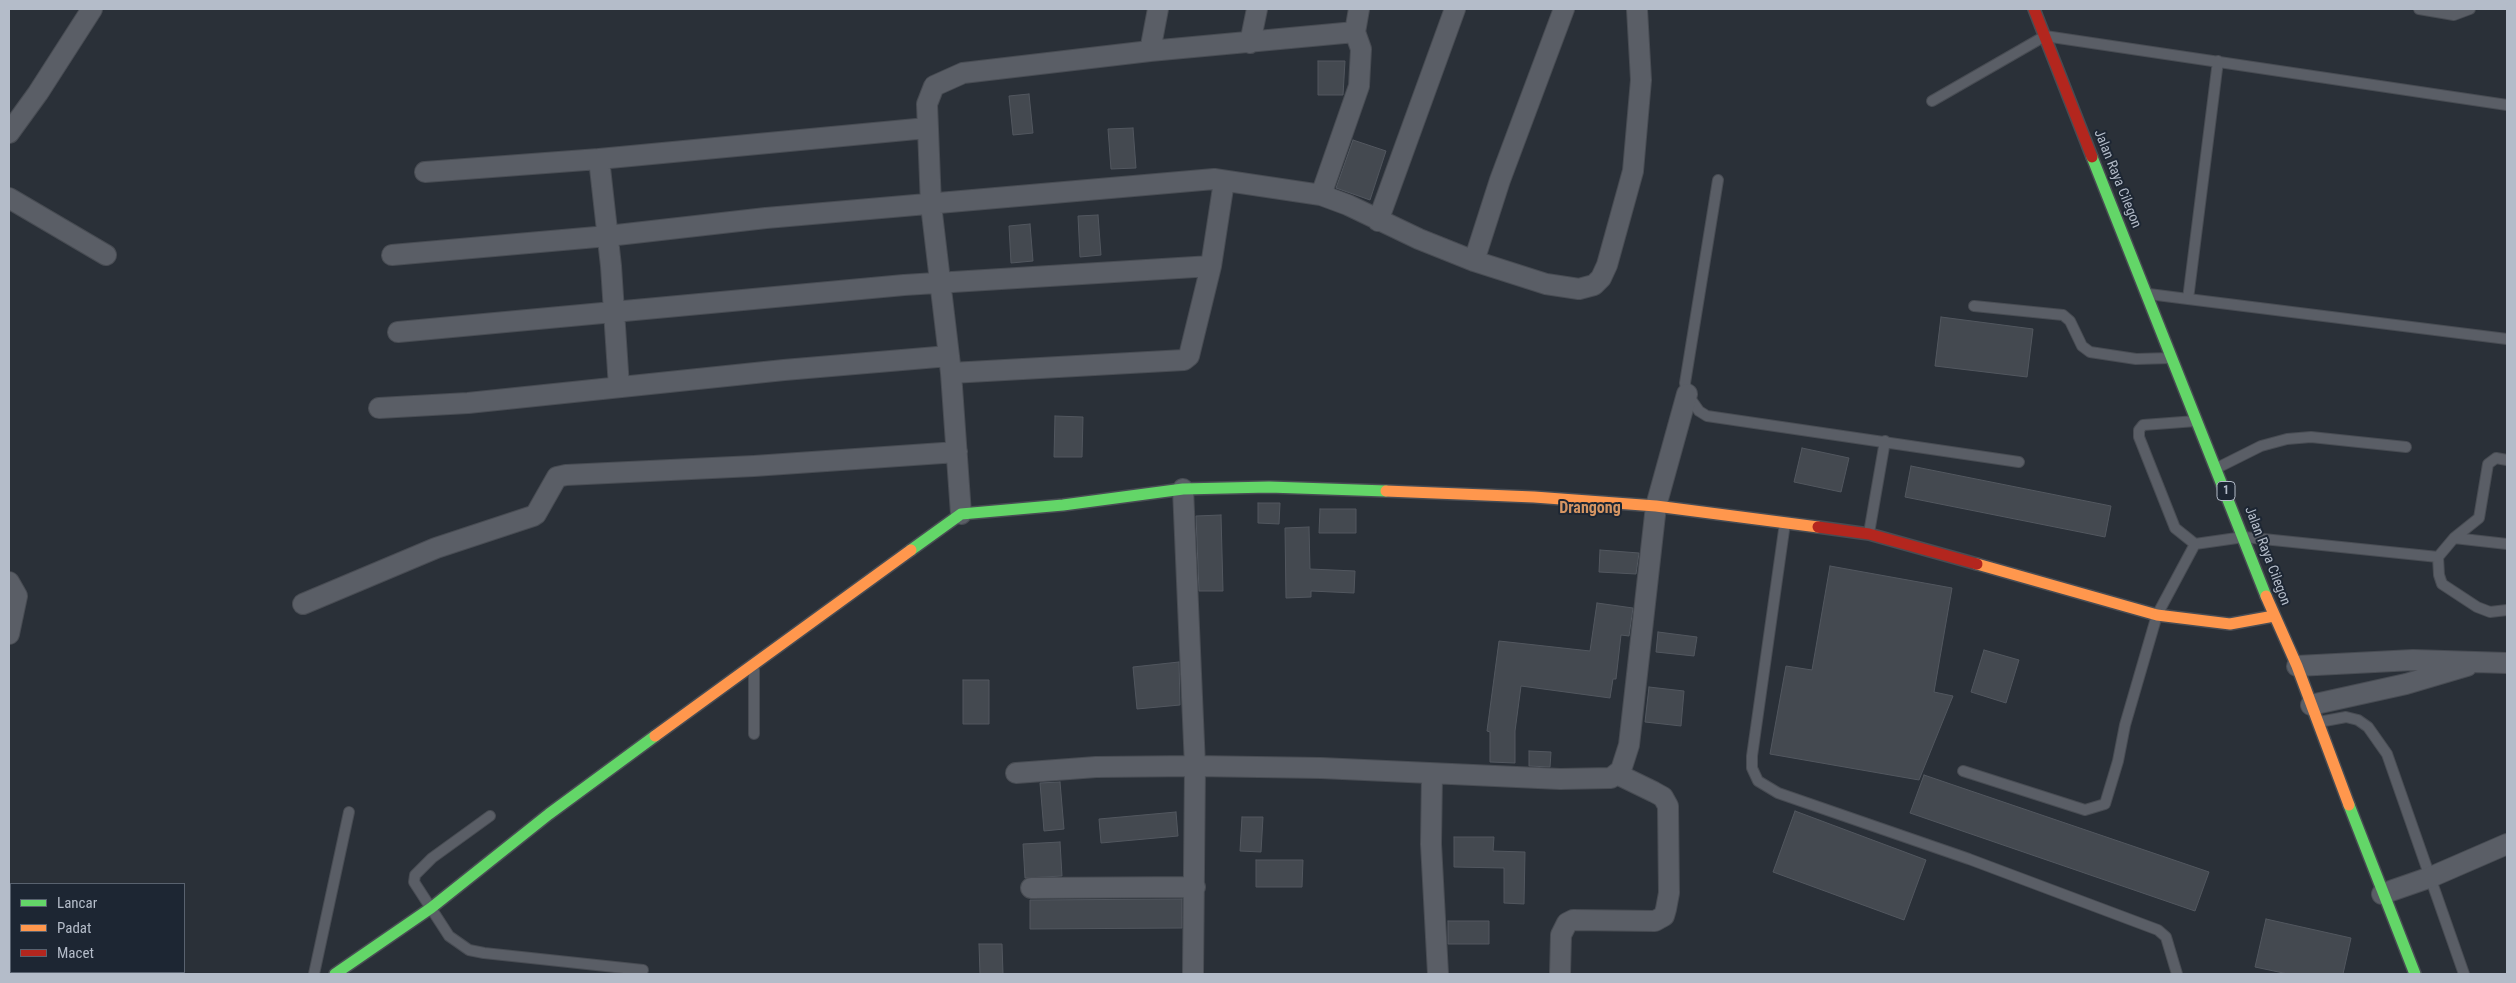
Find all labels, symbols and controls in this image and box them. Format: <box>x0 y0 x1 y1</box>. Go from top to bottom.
street label: Jalan Raya Cilegon <box>2090 127 2144 231</box>
road number: 1 <box>2217 482 2235 501</box>
district label: Drangong <box>1559 499 1621 519</box>
street label: Jalan Raya Cilegon <box>2240 504 2294 608</box>
legend <box>10 883 185 973</box>
text: Lancar <box>57 894 97 912</box>
text: Padat <box>57 919 91 937</box>
text: Macet <box>57 944 94 962</box>

